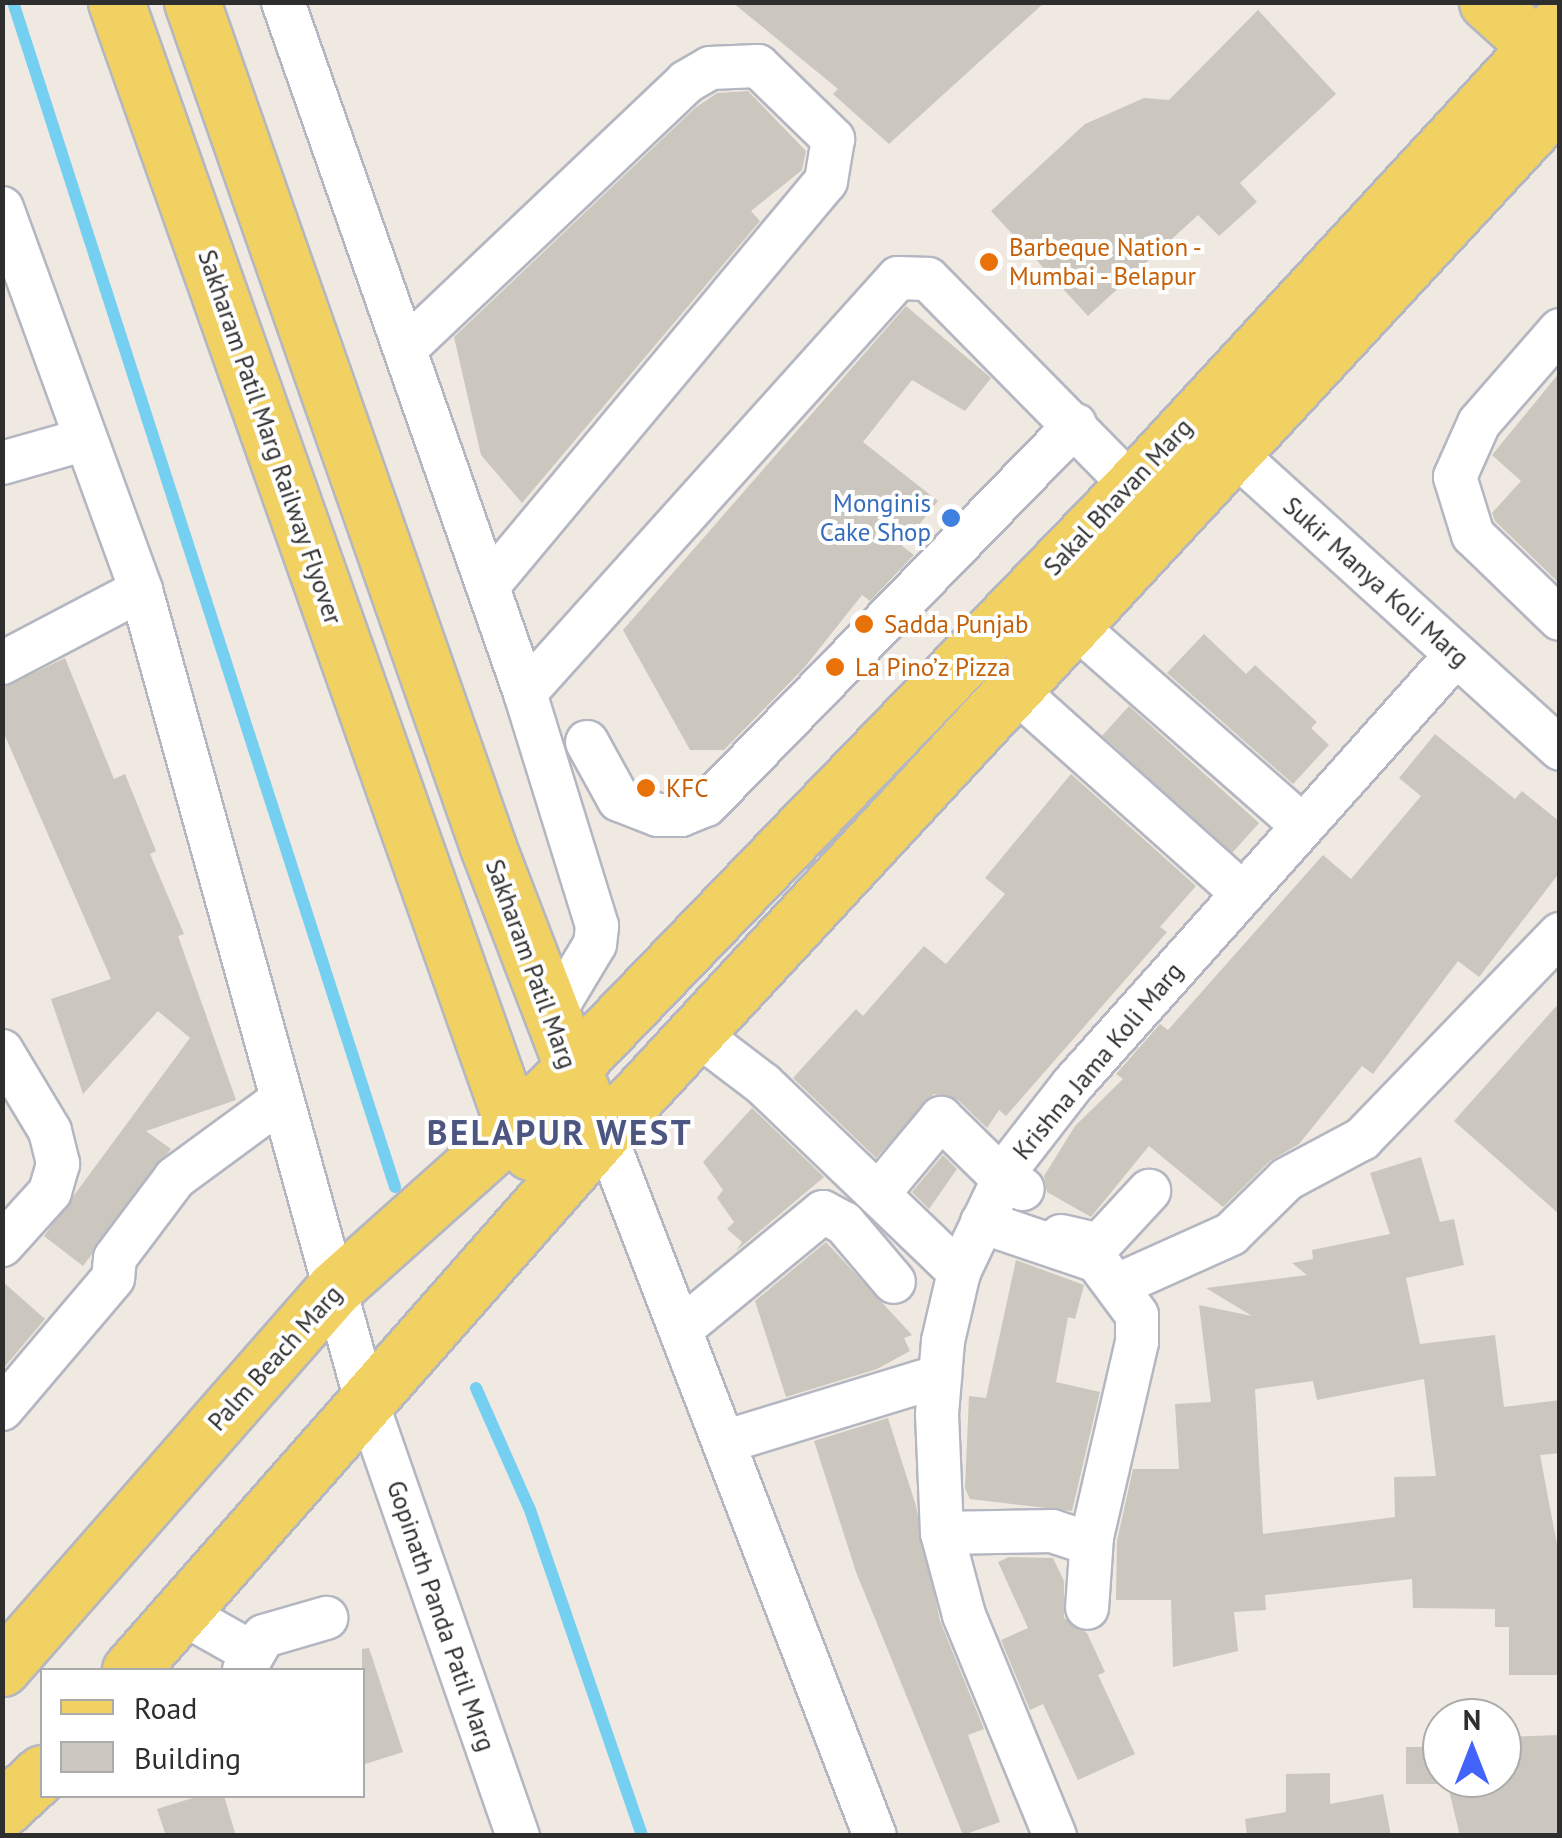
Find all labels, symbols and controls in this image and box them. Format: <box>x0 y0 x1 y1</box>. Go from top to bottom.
place label: Barbeque Nation - Mumbai - Belapur <box>1009 233 1204 292</box>
street label: Sakharam Patil Marg Railway Flyover <box>192 245 348 629</box>
marker: Barbeque Nation - Mumbai - Belapur <box>978 251 1000 273</box>
street label: Sakal Bhavan Marg <box>1038 412 1198 582</box>
place label: Monginis Cake Shop <box>820 489 931 548</box>
street label: Sukir Manya Koli Marg <box>1277 491 1475 673</box>
marker: Monginis Cake Shop <box>940 507 962 529</box>
place label: Sadda Punjab <box>884 609 1028 639</box>
marker: Sadda Punjab <box>853 613 875 635</box>
place label: La Pino’z Pizza <box>855 652 1011 682</box>
marker: La Pino’z Pizza <box>824 656 846 678</box>
place label: KFC <box>666 773 708 803</box>
marker: KFC <box>635 777 657 799</box>
street label: Sakharam Patil Marg <box>479 855 583 1073</box>
street label: Krishna Jama Koli Marg <box>1007 956 1189 1166</box>
district label: BELAPUR WEST <box>426 1111 694 1153</box>
street label: Palm Beach Marg <box>202 1279 348 1437</box>
street label: Gopinath Panda Patil Marg <box>381 1477 501 1755</box>
legend <box>40 1668 365 1798</box>
text: Road <box>134 1688 198 1727</box>
north arrow <box>1422 1698 1522 1798</box>
text: N <box>1463 1701 1481 1738</box>
text: Building <box>134 1738 241 1777</box>

